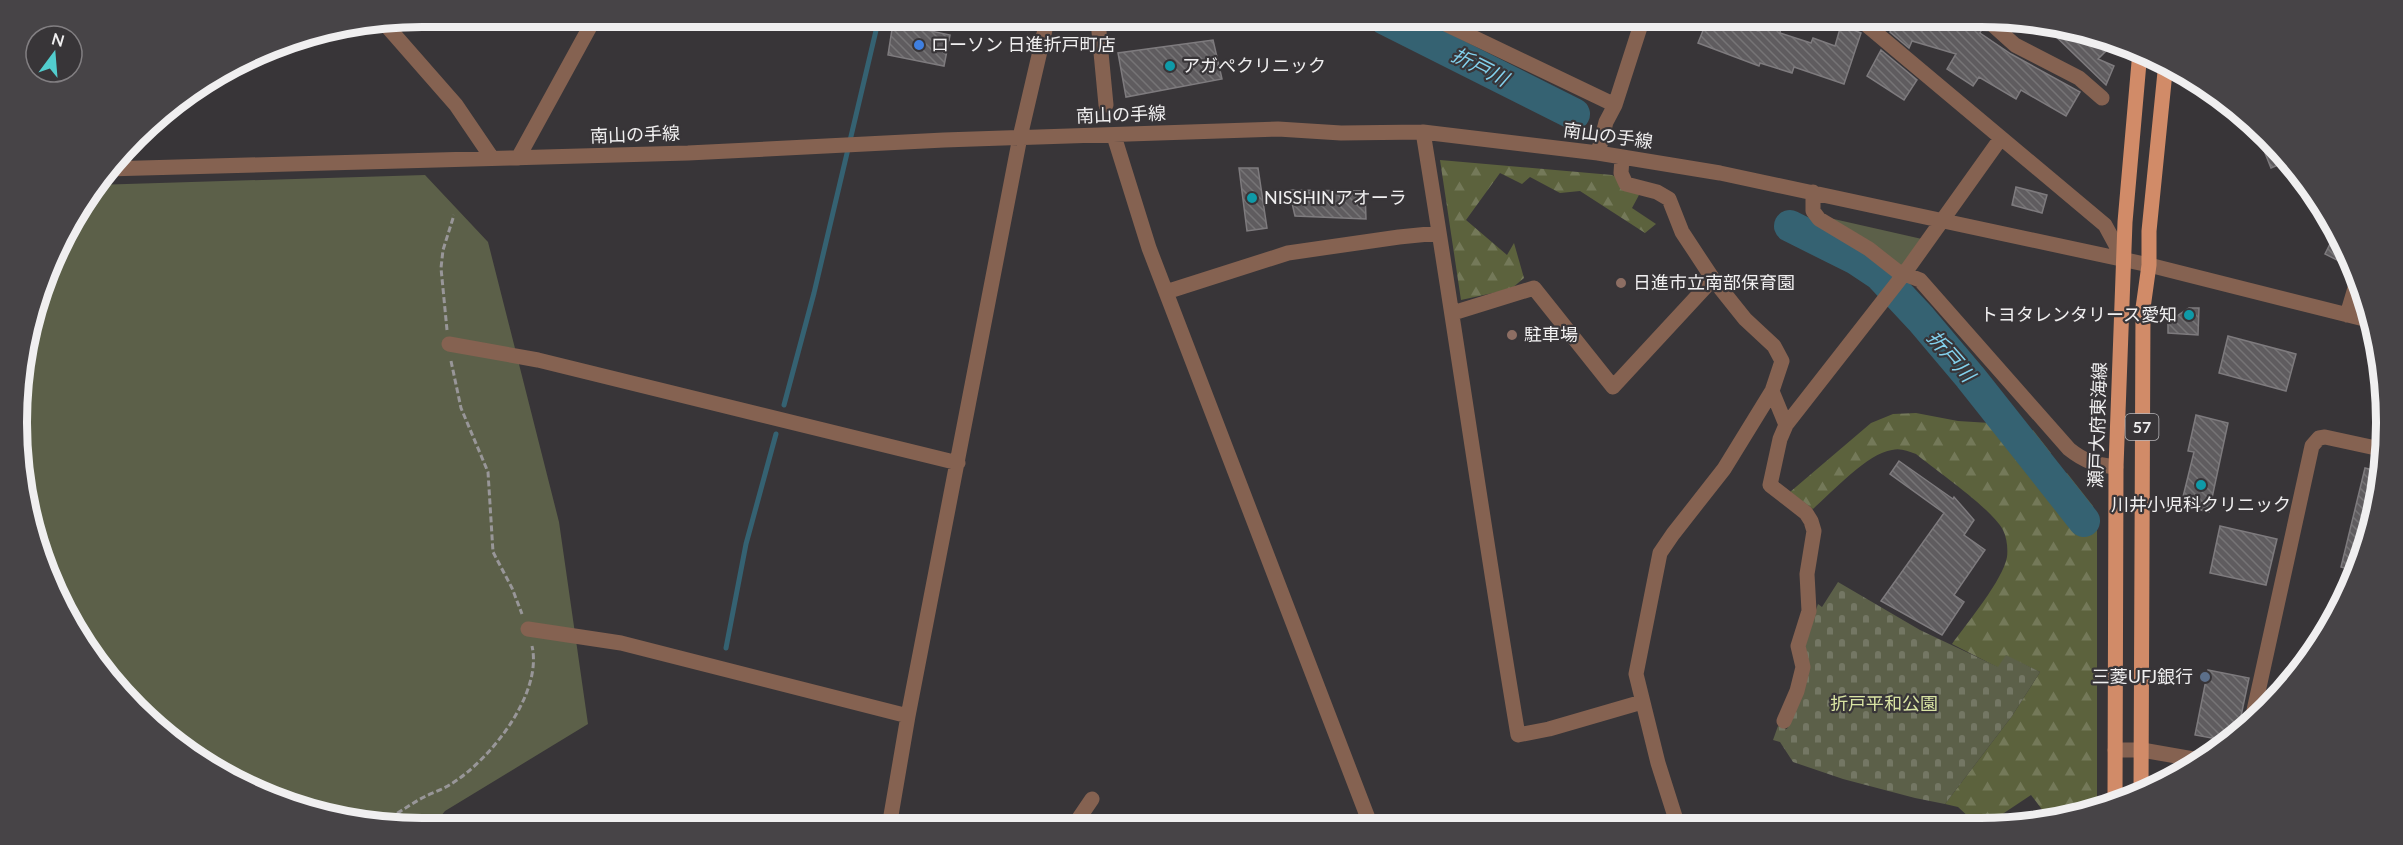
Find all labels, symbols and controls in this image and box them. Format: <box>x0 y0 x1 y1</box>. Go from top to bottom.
north arrow <box>24 24 84 84</box>
text: N <box>50 28 67 50</box>
place label: ローソン 日進折戸町店 <box>931 33 1116 55</box>
marker: ローソン 日進折戸町店 <box>912 38 926 52</box>
water label: 折戸川 <box>1448 42 1514 91</box>
place label: アガぺクリニック <box>1182 54 1326 76</box>
marker: アガぺクリニック <box>1163 59 1177 73</box>
street label: 南山の手線 <box>1076 101 1166 127</box>
street label: 南山の手線 <box>1562 118 1654 152</box>
street label: 南山の手線 <box>590 121 680 147</box>
place label: NISSHINアオーラ <box>1264 186 1407 208</box>
marker: NISSHINアオーラ <box>1245 191 1259 205</box>
place label: 日進市立南部保育園 <box>1633 271 1795 293</box>
marker: 日進市立南部保育園 <box>1614 276 1628 290</box>
place label: トヨタレンタリース愛知 <box>1980 303 2177 325</box>
marker: トヨタレンタリース愛知 <box>2182 308 2196 322</box>
place label: 駐車場 <box>1524 323 1578 345</box>
water label: 折戸川 <box>1923 325 1982 387</box>
marker: 駐車場 <box>1505 328 1519 342</box>
street label: 瀬戸大府東海線 <box>2084 362 2110 488</box>
road number: 57 <box>2126 414 2158 440</box>
marker: 川井小児科クリニック <box>2194 478 2208 492</box>
place label: 川井小児科クリニック <box>2111 493 2291 515</box>
place label: 三菱UFJ銀行 <box>2092 665 2193 687</box>
marker: 三菱UFJ銀行 <box>2198 670 2212 684</box>
park label: 折戸平和公園 <box>1830 692 1938 714</box>

